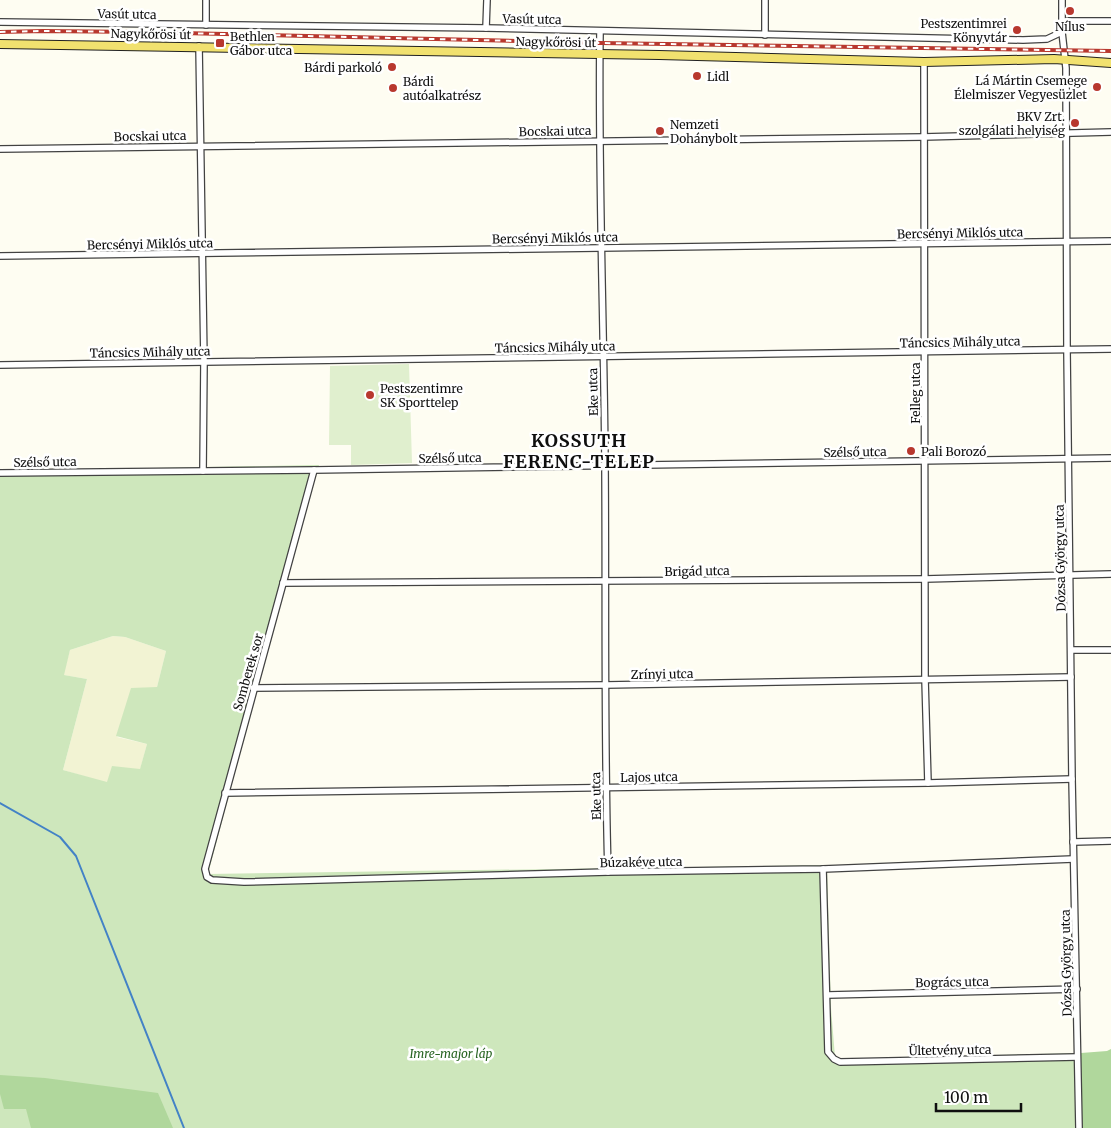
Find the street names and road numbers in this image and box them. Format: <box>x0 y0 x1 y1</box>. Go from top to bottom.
street label: Vasút utca <box>96 6 157 22</box>
street label: Vasút utca <box>501 11 562 27</box>
street label: Nagykőrösi út <box>111 26 192 42</box>
street label: Nagykőrösi út <box>516 34 597 50</box>
street label: Bocskai utca <box>519 123 592 139</box>
street label: Bocskai utca <box>114 128 187 144</box>
street label: Bercsényi Miklós utca <box>897 224 1024 242</box>
street label: Bercsényi Miklós utca <box>492 229 619 247</box>
street label: Bercsényi Miklós utca <box>87 235 214 253</box>
street label: Táncsics Mihály utca <box>900 333 1021 351</box>
street label: Táncsics Mihály utca <box>495 338 616 356</box>
street label: Táncsics Mihály utca <box>90 343 211 361</box>
street label: Felleg utca <box>908 362 923 424</box>
street label: Eke utca <box>585 367 601 416</box>
street label: Szélső utca <box>823 444 887 460</box>
street label: Szélső utca <box>418 450 482 466</box>
street label: Szélső utca <box>13 454 77 470</box>
street label: Dózsa György utca <box>1052 504 1068 612</box>
street label: Brigád utca <box>664 563 730 579</box>
street label: Somberek sor <box>230 631 266 712</box>
street label: Zrínyi utca <box>631 666 694 682</box>
street label: Lajos utca <box>620 769 679 785</box>
street label: Eke utca <box>588 771 604 820</box>
street label: Búzakéve utca <box>600 854 683 870</box>
street label: Dózsa György utca <box>1058 909 1074 1017</box>
street label: Bogrács utca <box>915 974 990 990</box>
street label: Ültetvény utca <box>909 1042 992 1058</box>

